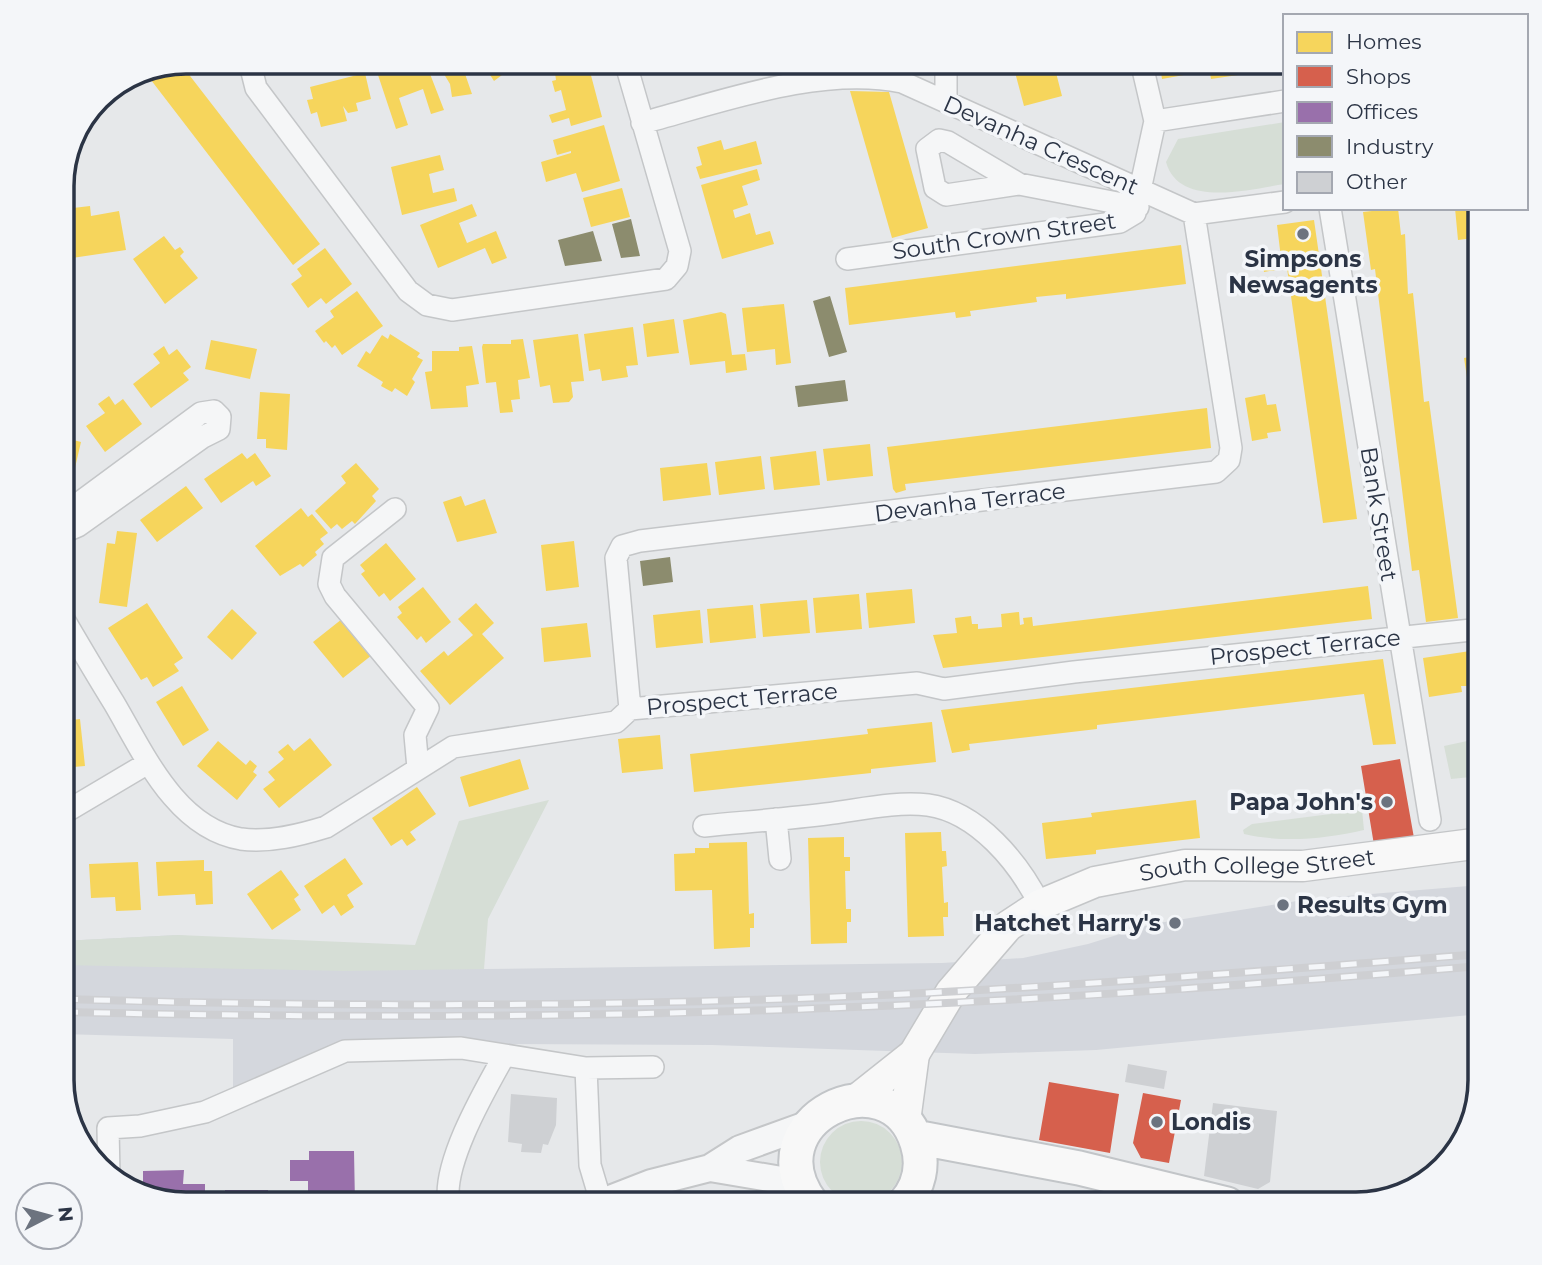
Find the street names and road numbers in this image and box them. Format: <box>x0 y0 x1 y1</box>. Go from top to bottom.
street label: Devanha Crescent <box>939 89 1143 201</box>
street label: South Crown Street <box>890 206 1118 266</box>
street label: Bank Street <box>1355 445 1403 583</box>
street label: Devanha Terrace <box>873 476 1067 528</box>
street label: Prospect Terrace <box>1208 623 1402 671</box>
street label: Prospect Terrace <box>645 677 839 721</box>
street label: South College Street <box>1137 843 1377 887</box>

